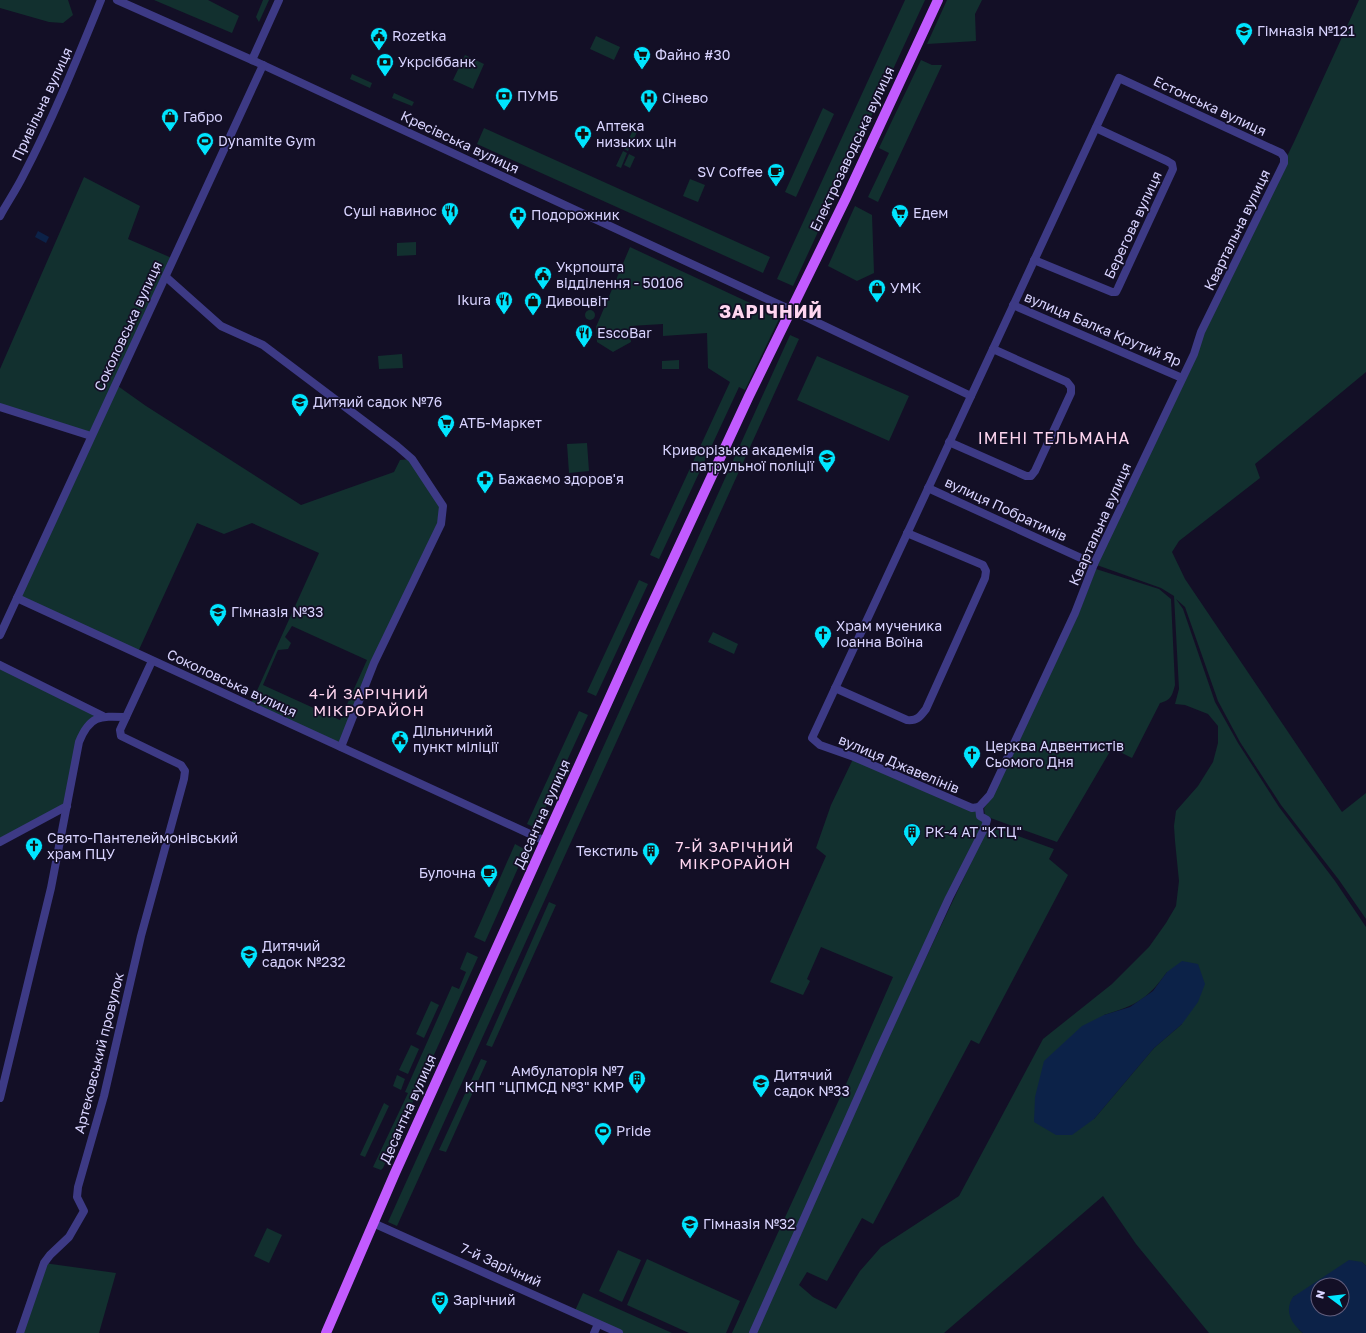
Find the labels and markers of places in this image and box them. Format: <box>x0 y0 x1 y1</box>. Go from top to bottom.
school or university icon: Гімназія №121 <box>1234 21 1254 46</box>
place label: Гімназія №121 <box>1257 22 1355 39</box>
public building icon: Rozetka <box>369 26 389 51</box>
place label: Rozetka <box>392 27 446 44</box>
supermarket icon: Файно #30 <box>632 45 652 70</box>
place label: Файно #30 <box>655 46 730 63</box>
bank icon: Укрсіббанк <box>375 52 395 77</box>
place label: Укрсіббанк <box>398 53 476 70</box>
bank icon: ПУМБ <box>494 86 514 111</box>
place label: ПУМБ <box>517 87 558 104</box>
hospital icon: Сінево <box>639 88 659 113</box>
place label: Сінево <box>662 89 708 106</box>
shop icon: Габро <box>160 107 180 132</box>
place label: Габро <box>183 108 223 125</box>
place label: Аптека низьких цін <box>596 117 677 150</box>
pharmacy icon: Аптека низьких цін <box>573 124 593 149</box>
sports icon: Dynamite Gym <box>195 131 215 156</box>
place label: Dynamite Gym <box>218 132 316 149</box>
cafe icon: SV Coffee <box>766 162 786 187</box>
place label: SV Coffee <box>697 163 763 180</box>
restaurant icon: Суші навинос <box>440 201 460 226</box>
place label: Суші навинос <box>344 202 437 219</box>
supermarket icon: Едем <box>890 203 910 228</box>
place label: Едем <box>913 204 948 221</box>
pharmacy icon: Подорожник <box>508 205 528 230</box>
place label: Подорожник <box>531 206 620 223</box>
place label: Укрпошта відділення - 50106 <box>556 258 683 291</box>
public building icon: Укрпошта відділення - 50106 <box>533 265 553 290</box>
shop icon: УМК <box>867 278 887 303</box>
place label: УМК <box>890 279 921 296</box>
restaurant icon: Ikura <box>494 290 514 315</box>
place label: Ikura <box>457 291 491 308</box>
shop icon: Дивоцвіт <box>523 291 543 316</box>
place label: Дивоцвіт <box>546 292 608 309</box>
restaurant icon: EscoBar <box>574 323 594 348</box>
place label: EscoBar <box>597 324 652 341</box>
school or university icon: Дитяий садок №76 <box>290 392 310 417</box>
place label: Дитяий садок №76 <box>313 393 442 410</box>
supermarket icon: АТБ-Маркет <box>436 413 456 438</box>
place label: АТБ-Маркет <box>459 414 542 431</box>
place label: Криворізька академія патрульної поліції <box>662 441 815 474</box>
school or university icon: Криворізька академія патрульної поліції <box>817 448 837 473</box>
pharmacy icon: Бажаємо здоров'я <box>475 469 495 494</box>
place label: Бажаємо здоров'я <box>498 470 624 487</box>
school or university icon: Гімназія №33 <box>208 602 228 627</box>
place label: Гімназія №33 <box>231 603 323 620</box>
place label: Храм мученика Іоанна Воїна <box>836 617 942 650</box>
church icon: Храм мученика Іоанна Воїна <box>813 624 833 649</box>
place label: Дільничний пункт міліції <box>413 722 500 755</box>
public building icon: Дільничний пункт міліції <box>390 729 410 754</box>
place label: Церква Адвентистів Сьомого Дня <box>985 737 1124 770</box>
church icon: Церква Адвентистів Сьомого Дня <box>962 744 982 769</box>
building icon: РК-4 АТ "КТЦ" <box>902 822 922 847</box>
place label: РК-4 АТ "КТЦ" <box>925 823 1022 840</box>
place label: Свято-Пантелеймонівський храм ПЦУ <box>47 829 238 862</box>
church icon: Свято-Пантелеймонівський храм ПЦУ <box>24 836 44 861</box>
building icon: Текстиль <box>641 841 661 866</box>
place label: Текстиль <box>576 842 638 859</box>
cafe icon: Булочна <box>479 863 499 888</box>
place label: Булочна <box>419 864 476 881</box>
place label: Дитячий садок №232 <box>262 937 346 970</box>
school or university icon: Дитячий садок №232 <box>239 944 259 969</box>
place label: Амбулаторія №7 КНП "ЦПМСД №3" КМР <box>465 1062 624 1095</box>
place label: Дитячий садок №33 <box>774 1066 850 1099</box>
building icon: Амбулаторія №7 КНП "ЦПМСД №3" КМР <box>627 1069 647 1094</box>
school or university icon: Дитячий садок №33 <box>751 1073 771 1098</box>
sports icon: Pride <box>593 1121 613 1146</box>
place label: Pride <box>616 1122 651 1139</box>
school or university icon: Гімназія №32 <box>680 1214 700 1239</box>
place label: Гімназія №32 <box>703 1215 795 1232</box>
theatre icon: Зарічний <box>430 1290 450 1315</box>
place label: Зарічний <box>453 1291 516 1308</box>

